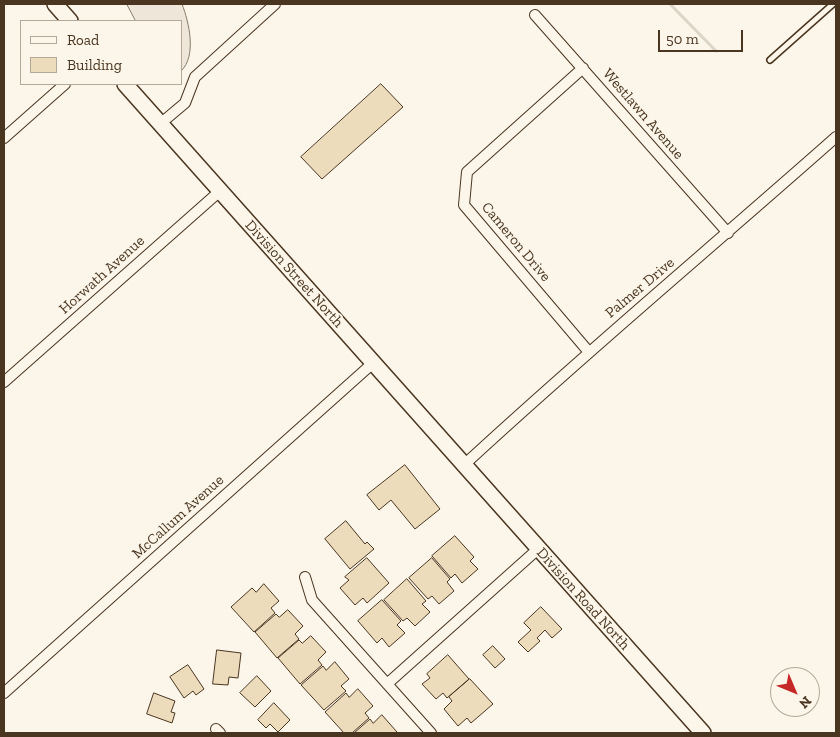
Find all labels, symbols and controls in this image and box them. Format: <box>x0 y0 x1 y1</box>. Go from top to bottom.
legend <box>20 20 182 85</box>
scale bar <box>660 20 745 52</box>
text: 50 m <box>666 30 699 48</box>
text: Road <box>67 31 99 49</box>
text: Building <box>67 56 122 74</box>
street label: Westlawn Avenue <box>599 65 687 163</box>
street label: Cameron Drive <box>478 199 554 285</box>
street label: Division Street North <box>241 217 347 331</box>
street label: Horwath Avenue <box>56 232 148 318</box>
street label: Palmer Drive <box>602 254 678 322</box>
street label: McCallum Avenue <box>128 471 228 563</box>
street label: Division Road North <box>532 544 634 654</box>
north arrow <box>770 667 820 717</box>
text: N <box>795 692 815 712</box>

